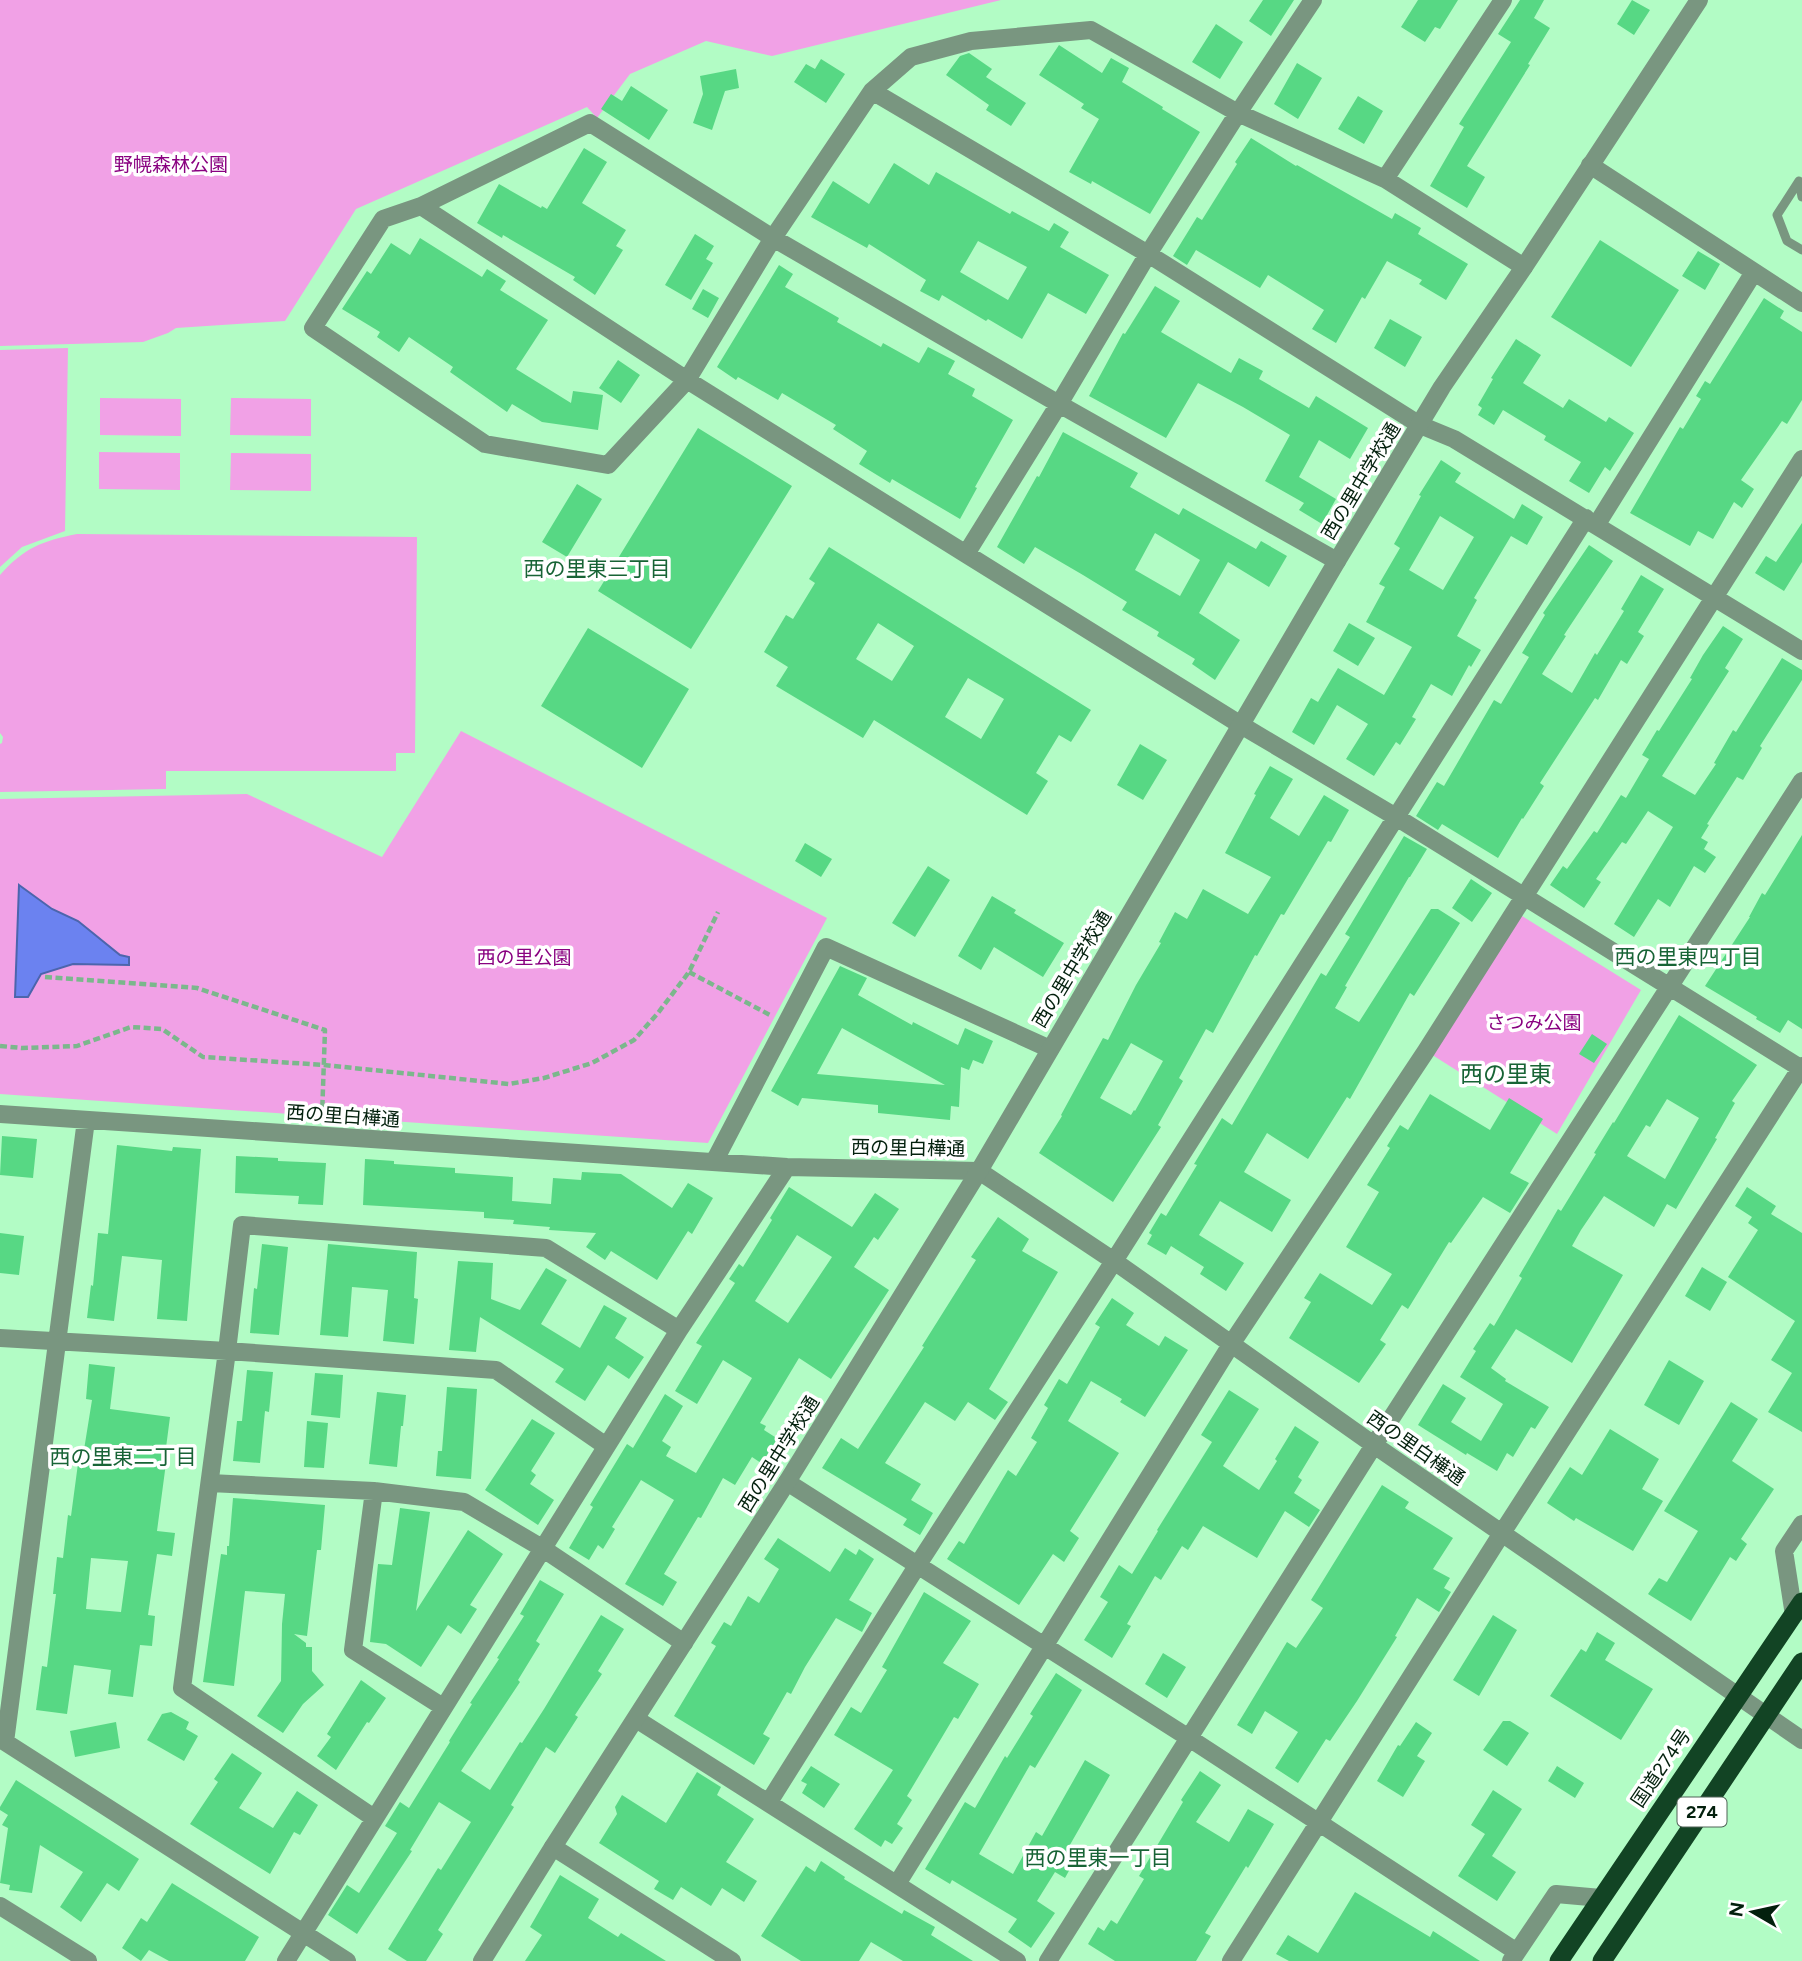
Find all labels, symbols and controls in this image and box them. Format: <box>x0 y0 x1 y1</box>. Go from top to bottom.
park label: 野幌森林公園 <box>114 153 228 176</box>
street label: 西の里中学校通 <box>1317 418 1405 544</box>
district label: 西の里東三丁目 <box>524 556 671 581</box>
street label: 西の里中学校通 <box>1028 906 1116 1032</box>
district label: 西の里東四丁目 <box>1615 944 1762 969</box>
park label: 西の里公園 <box>476 946 572 969</box>
park label: さつみ公園 <box>1486 1011 1582 1034</box>
district label: 西の里東 <box>1460 1060 1552 1088</box>
street label: 西の里白樺通 <box>285 1101 401 1131</box>
street label: 西の里白樺通 <box>851 1136 965 1160</box>
street label: 西の里中学校通 <box>734 1392 824 1516</box>
street label: 西の里白樺通 <box>1363 1406 1469 1490</box>
district label: 西の里東二丁目 <box>50 1444 197 1469</box>
street label: 国道274号 <box>1626 1724 1696 1812</box>
road number: 274 <box>1678 1798 1726 1826</box>
district label: 西の里東一丁目 <box>1025 1845 1172 1870</box>
north arrow <box>1718 1877 1788 1947</box>
text: N <box>1724 1900 1749 1918</box>

